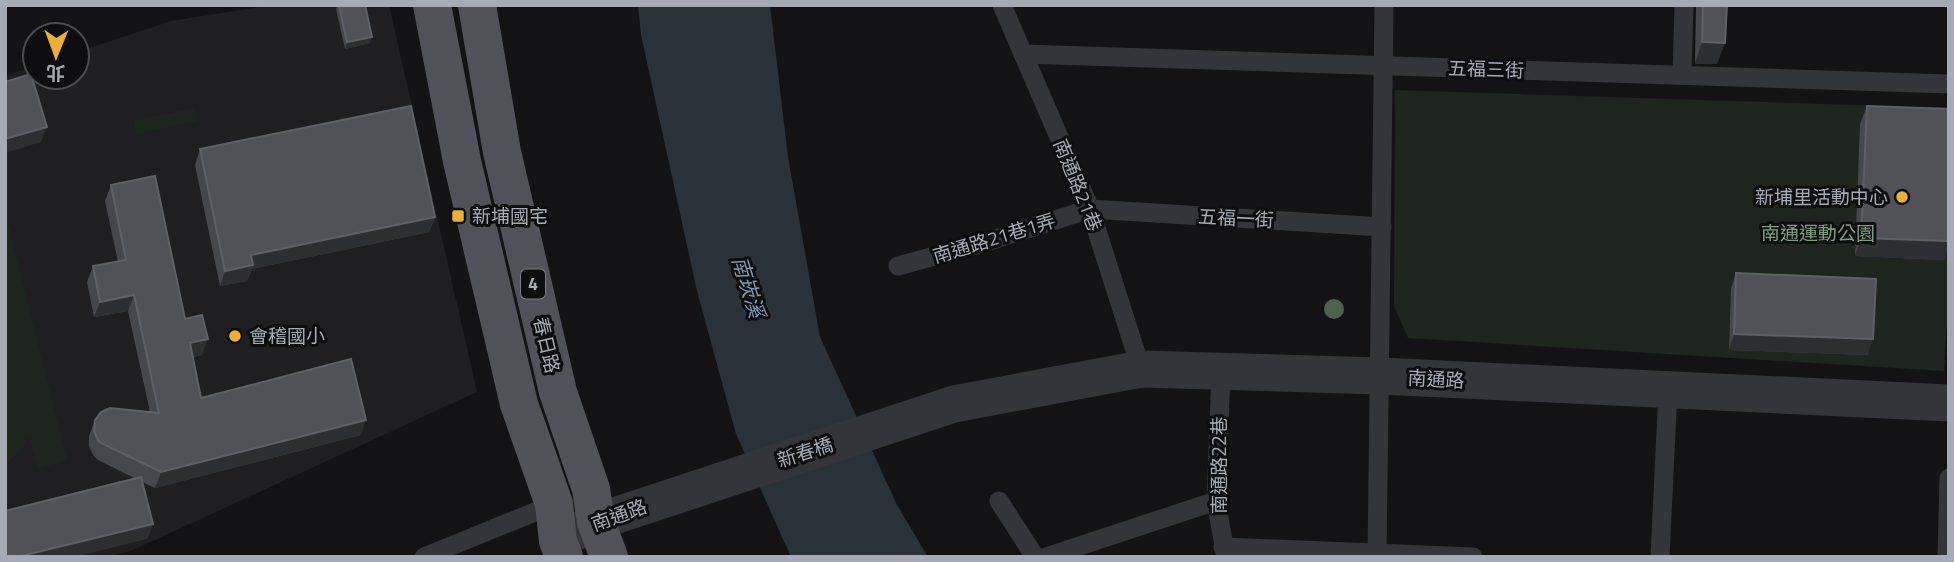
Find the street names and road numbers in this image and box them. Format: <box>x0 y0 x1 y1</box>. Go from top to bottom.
street label: 五福三街 <box>1448 53 1525 84</box>
street label: 南通路21巷 <box>1047 134 1110 235</box>
street label: 五福一街 <box>1197 201 1275 234</box>
street label: 南通路21巷1弄 <box>929 205 1059 270</box>
road number: 4 <box>521 270 545 298</box>
street label: 春日路 <box>527 314 568 376</box>
street label: 南通路 <box>1407 363 1465 394</box>
street label: 南通路22巷 <box>1204 416 1233 514</box>
street label: 新春橋 <box>773 429 836 474</box>
street label: 南通路 <box>587 491 651 538</box>

